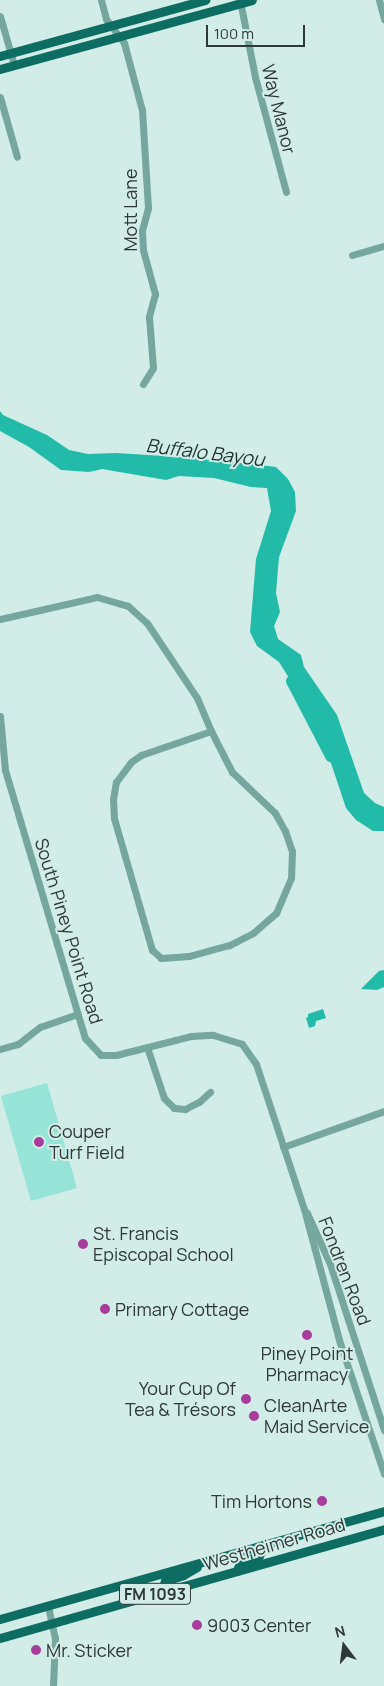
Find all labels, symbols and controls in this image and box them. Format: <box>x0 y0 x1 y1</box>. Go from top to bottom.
scale bar <box>209 15 308 47</box>
text: 100 m <box>214 23 254 44</box>
street label: Way Manor <box>257 62 301 156</box>
street label: Mott Lane <box>119 168 141 252</box>
water label: Buffalo Bayou <box>145 434 265 472</box>
street label: South Piney Point Road <box>30 836 108 1026</box>
place label: Couper Turf Field <box>49 1121 125 1164</box>
marker: Couper Turf Field <box>33 1136 45 1148</box>
street label: Fondren Road <box>314 1214 376 1328</box>
place label: St. Francis Episcopal School <box>93 1223 234 1266</box>
marker: St. Francis Episcopal School <box>77 1238 89 1250</box>
place label: Primary Cottage <box>115 1298 249 1320</box>
marker: Primary Cottage <box>99 1303 111 1315</box>
marker: Piney Point Pharmacy <box>301 1329 313 1341</box>
place label: Piney Point Pharmacy <box>261 1343 353 1386</box>
place label: Your Cup Of Tea & Trésors <box>125 1378 236 1420</box>
marker: Your Cup Of Tea & Trésors <box>240 1393 252 1405</box>
place label: CleanArte Maid Service <box>264 1395 369 1438</box>
marker: CleanArte Maid Service <box>248 1410 260 1422</box>
place label: Tim Hortons <box>211 1490 312 1512</box>
marker: Tim Hortons <box>316 1495 328 1507</box>
street label: Westheimer Road <box>200 1513 348 1575</box>
road number: FM 1093 <box>119 1580 191 1608</box>
place label: 9003 Center <box>207 1614 311 1636</box>
marker: 9003 Center <box>191 1619 203 1631</box>
north arrow <box>319 1621 369 1671</box>
text: N <box>333 1621 347 1642</box>
place label: Mr. Sticker <box>46 1639 133 1661</box>
marker: Mr. Sticker <box>30 1644 42 1656</box>

